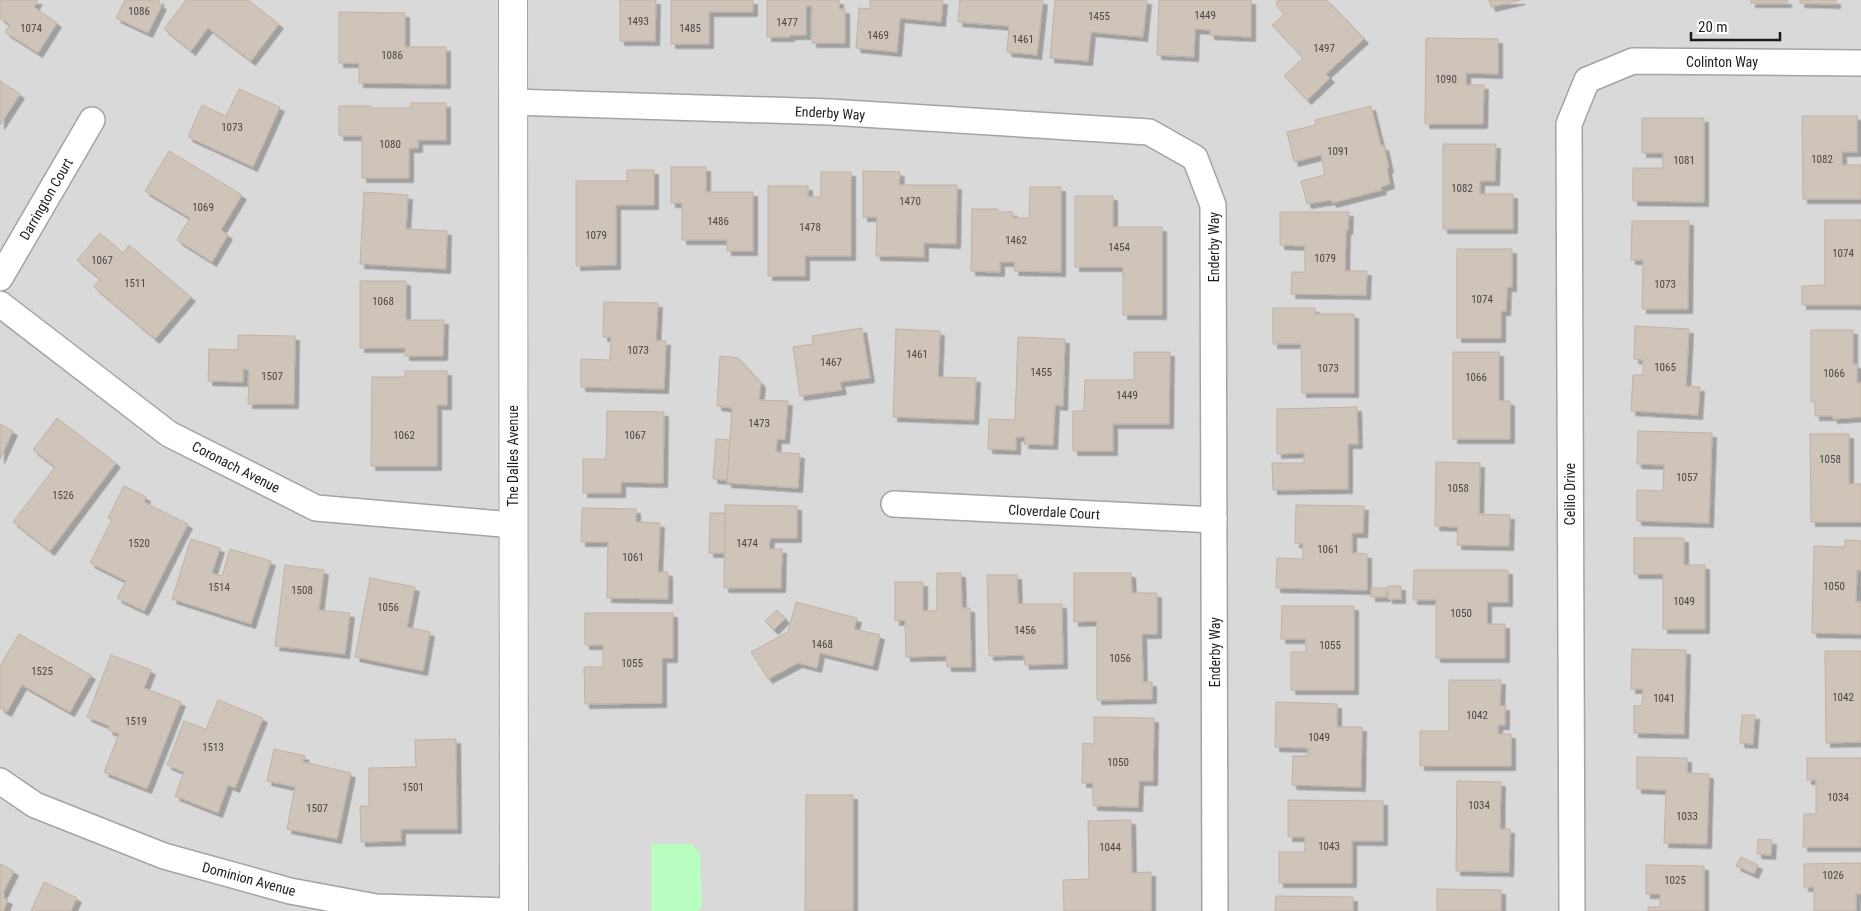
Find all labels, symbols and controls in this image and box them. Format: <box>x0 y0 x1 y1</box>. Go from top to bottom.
house number: 1086 <box>128 5 150 18</box>
house number: 1449 <box>1194 9 1216 22</box>
house number: 1455 <box>1088 10 1110 23</box>
scale bar <box>1691 10 1780 42</box>
house number: 1493 <box>627 15 649 28</box>
house number: 1477 <box>776 16 798 29</box>
text: 20 m <box>1698 18 1728 36</box>
house number: 1074 <box>20 22 42 35</box>
house number: 1485 <box>679 22 701 35</box>
house number: 1469 <box>867 29 889 42</box>
house number: 1461 <box>1012 33 1034 46</box>
house number: 1497 <box>1313 42 1335 55</box>
house number: 1086 <box>381 49 403 62</box>
street label: Colinton Way <box>1686 54 1758 70</box>
house number: 1090 <box>1435 73 1457 86</box>
street label: Enderby Way <box>794 103 866 123</box>
house number: 1073 <box>221 121 243 134</box>
house number: 1080 <box>379 138 401 151</box>
house number: 1091 <box>1327 145 1349 158</box>
house number: 1082 <box>1811 153 1833 166</box>
house number: 1081 <box>1673 154 1695 167</box>
street label: Darrington Court <box>16 155 76 243</box>
house number: 1082 <box>1451 182 1473 195</box>
house number: 1470 <box>899 195 921 208</box>
house number: 1069 <box>192 201 214 214</box>
street label: Enderby Way <box>1206 212 1222 282</box>
house number: 1486 <box>707 215 729 228</box>
house number: 1478 <box>799 221 821 234</box>
house number: 1079 <box>585 229 607 242</box>
house number: 1462 <box>1005 234 1027 247</box>
house number: 1454 <box>1108 241 1130 254</box>
house number: 1074 <box>1832 247 1854 260</box>
house number: 1079 <box>1314 252 1336 265</box>
house number: 1067 <box>91 254 113 267</box>
house number: 1511 <box>124 277 146 290</box>
house number: 1073 <box>1654 278 1676 291</box>
house number: 1074 <box>1471 293 1493 306</box>
house number: 1068 <box>372 295 394 308</box>
house number: 1073 <box>627 344 649 357</box>
house number: 1461 <box>906 348 928 361</box>
house number: 1467 <box>820 356 842 369</box>
house number: 1065 <box>1654 361 1676 374</box>
house number: 1073 <box>1317 362 1339 375</box>
house number: 1455 <box>1030 366 1052 379</box>
house number: 1066 <box>1823 367 1845 380</box>
house number: 1507 <box>261 370 283 383</box>
house number: 1066 <box>1465 371 1487 384</box>
house number: 1449 <box>1116 389 1138 402</box>
street label: The Dalles Avenue <box>505 405 521 507</box>
house number: 1473 <box>748 417 770 430</box>
house number: 1062 <box>393 429 415 442</box>
house number: 1067 <box>624 429 646 442</box>
street label: Coronach Avenue <box>189 438 283 496</box>
house number: 1058 <box>1819 453 1841 466</box>
street label: Celilo Drive <box>1562 462 1578 525</box>
house number: 1057 <box>1676 471 1698 484</box>
house number: 1058 <box>1447 482 1469 495</box>
house number: 1526 <box>52 489 74 502</box>
street label: Cloverdale Court <box>1008 502 1100 522</box>
house number: 1520 <box>128 537 150 550</box>
house number: 1474 <box>736 537 758 550</box>
house number: 1061 <box>1317 543 1339 556</box>
house number: 1061 <box>622 551 644 564</box>
house number: 1050 <box>1823 580 1845 593</box>
house number: 1514 <box>208 581 230 594</box>
house number: 1508 <box>291 584 313 597</box>
house number: 1049 <box>1673 595 1695 608</box>
house number: 1056 <box>377 601 399 614</box>
house number: 1050 <box>1450 607 1472 620</box>
street label: Enderby Way <box>1207 617 1223 687</box>
house number: 1456 <box>1014 624 1036 637</box>
house number: 1468 <box>811 638 833 651</box>
house number: 1055 <box>1319 639 1341 652</box>
house number: 1056 <box>1109 652 1131 665</box>
house number: 1055 <box>621 657 643 670</box>
house number: 1525 <box>31 665 53 678</box>
house number: 1042 <box>1832 691 1854 704</box>
house number: 1041 <box>1653 692 1675 705</box>
house number: 1042 <box>1466 709 1488 722</box>
house number: 1519 <box>125 715 147 728</box>
house number: 1049 <box>1308 731 1330 744</box>
house number: 1513 <box>202 741 224 754</box>
house number: 1050 <box>1107 756 1129 769</box>
house number: 1501 <box>402 781 424 794</box>
house number: 1034 <box>1827 791 1849 804</box>
house number: 1034 <box>1468 799 1490 812</box>
house number: 1507 <box>306 802 328 815</box>
house number: 1033 <box>1676 810 1698 823</box>
house number: 1043 <box>1318 840 1340 853</box>
house number: 1044 <box>1099 841 1121 854</box>
street label: Dominion Avenue <box>201 859 298 899</box>
house number: 1026 <box>1822 869 1844 882</box>
house number: 1025 <box>1664 874 1686 887</box>

